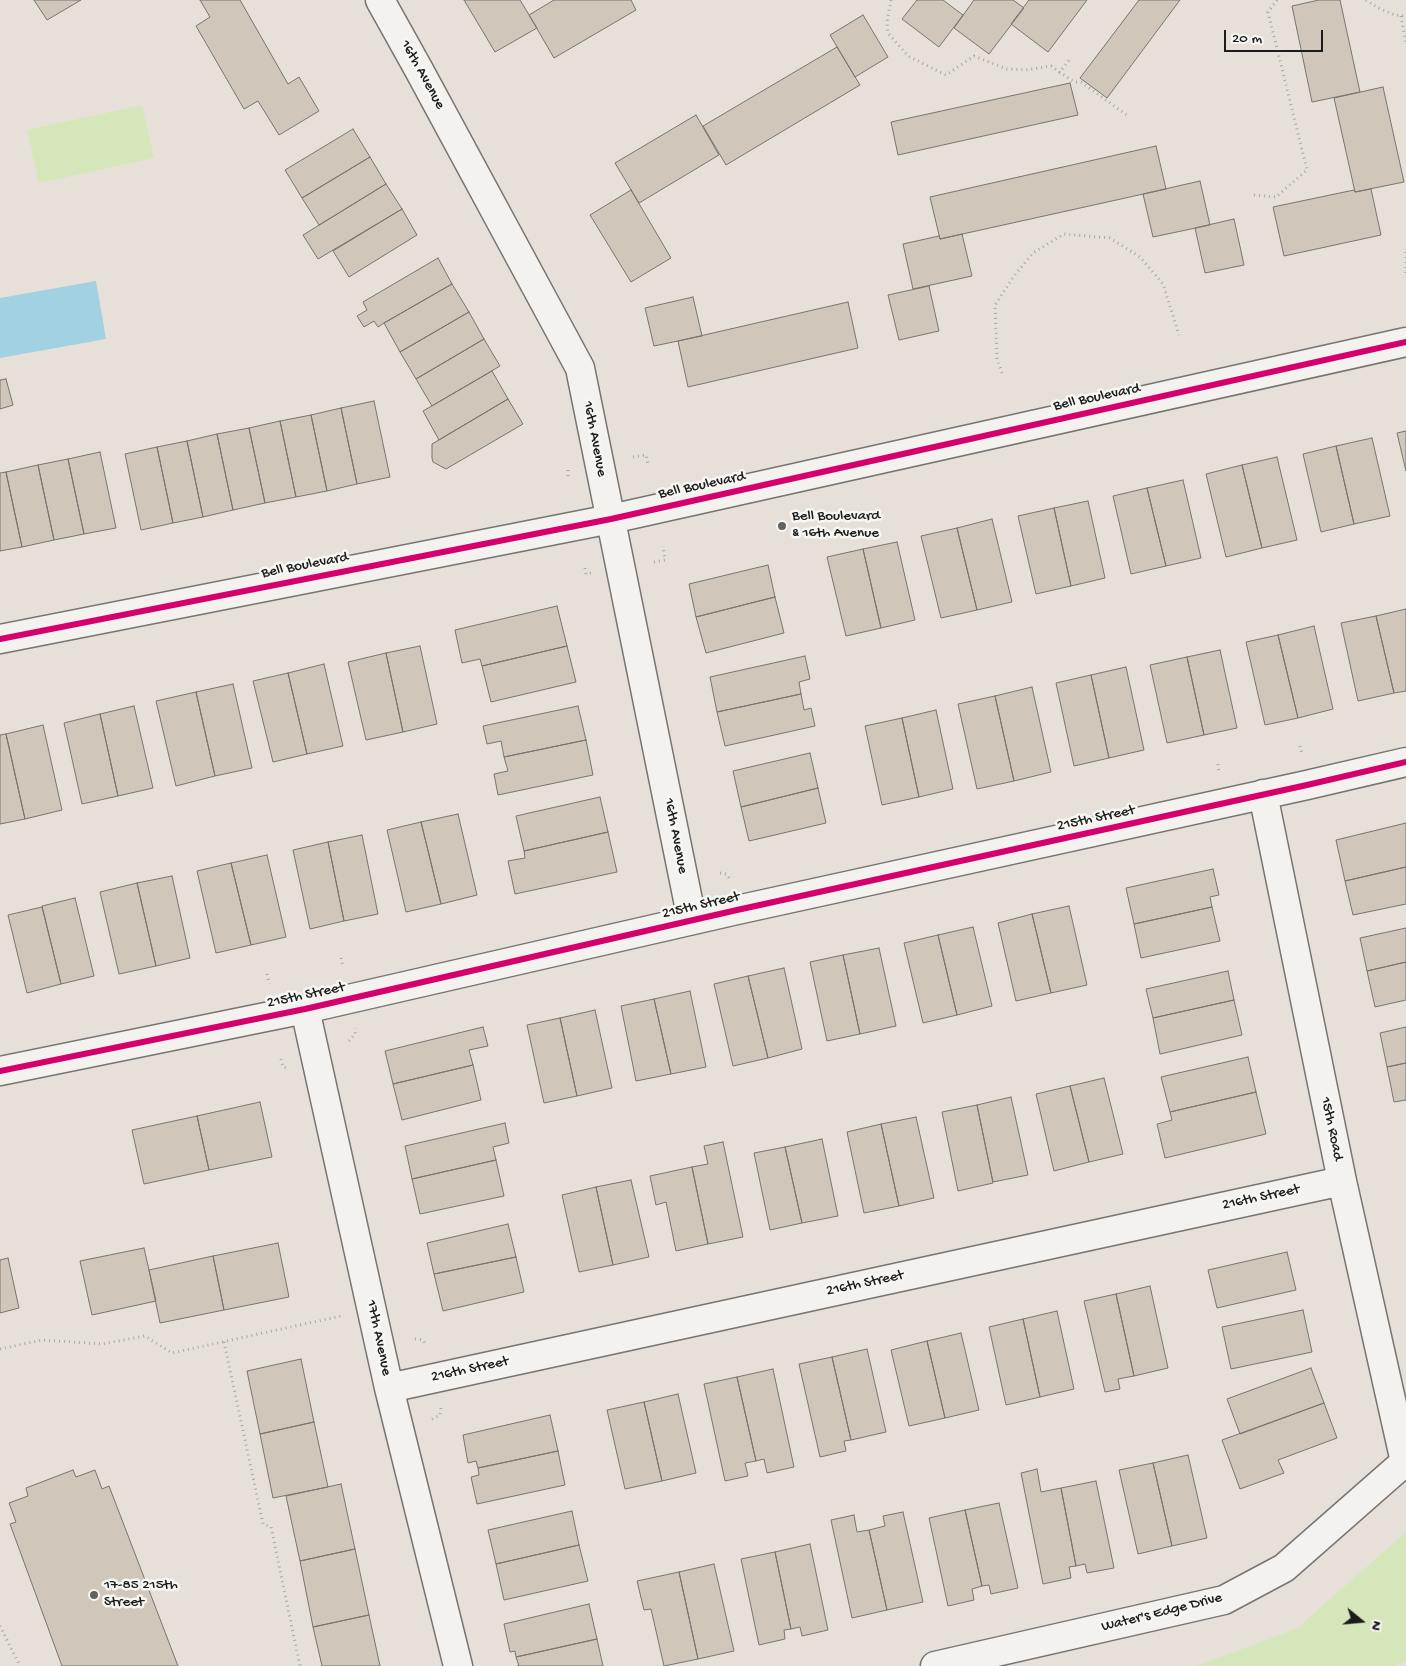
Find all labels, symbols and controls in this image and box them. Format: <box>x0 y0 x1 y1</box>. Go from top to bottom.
scale bar <box>1226 20 1325 52</box>
text: 20 m <box>1232 30 1262 48</box>
street label: 16th Avenue <box>396 37 448 113</box>
street label: Bell Boulevard <box>1052 380 1142 416</box>
street label: 16th Avenue <box>578 400 610 478</box>
street label: Bell Boulevard <box>657 468 747 504</box>
place label: Bell Boulevard & 16th Avenue <box>792 508 880 543</box>
marker: Bell Boulevard & 16th Avenue <box>776 520 788 532</box>
street label: Bell Boulevard <box>260 549 350 583</box>
street label: 16th Avenue <box>659 797 691 875</box>
street label: 215th Street <box>1055 802 1137 836</box>
street label: 215th Street <box>660 888 742 924</box>
street label: 215th Street <box>265 979 347 1013</box>
street label: 15th Road <box>1315 1096 1347 1162</box>
street label: 216th Street <box>1221 1181 1301 1215</box>
street label: 216th Street <box>825 1267 905 1301</box>
street label: 17th Avenue <box>361 1299 395 1377</box>
street label: 216th Street <box>430 1353 510 1387</box>
place label: 17-85 215th Street <box>104 1577 178 1612</box>
marker: 17-85 215th Street <box>88 1589 100 1601</box>
street label: Water's Edge Drive <box>1100 1589 1224 1637</box>
north arrow <box>1336 1596 1386 1646</box>
text: N <box>1366 1619 1385 1632</box>

